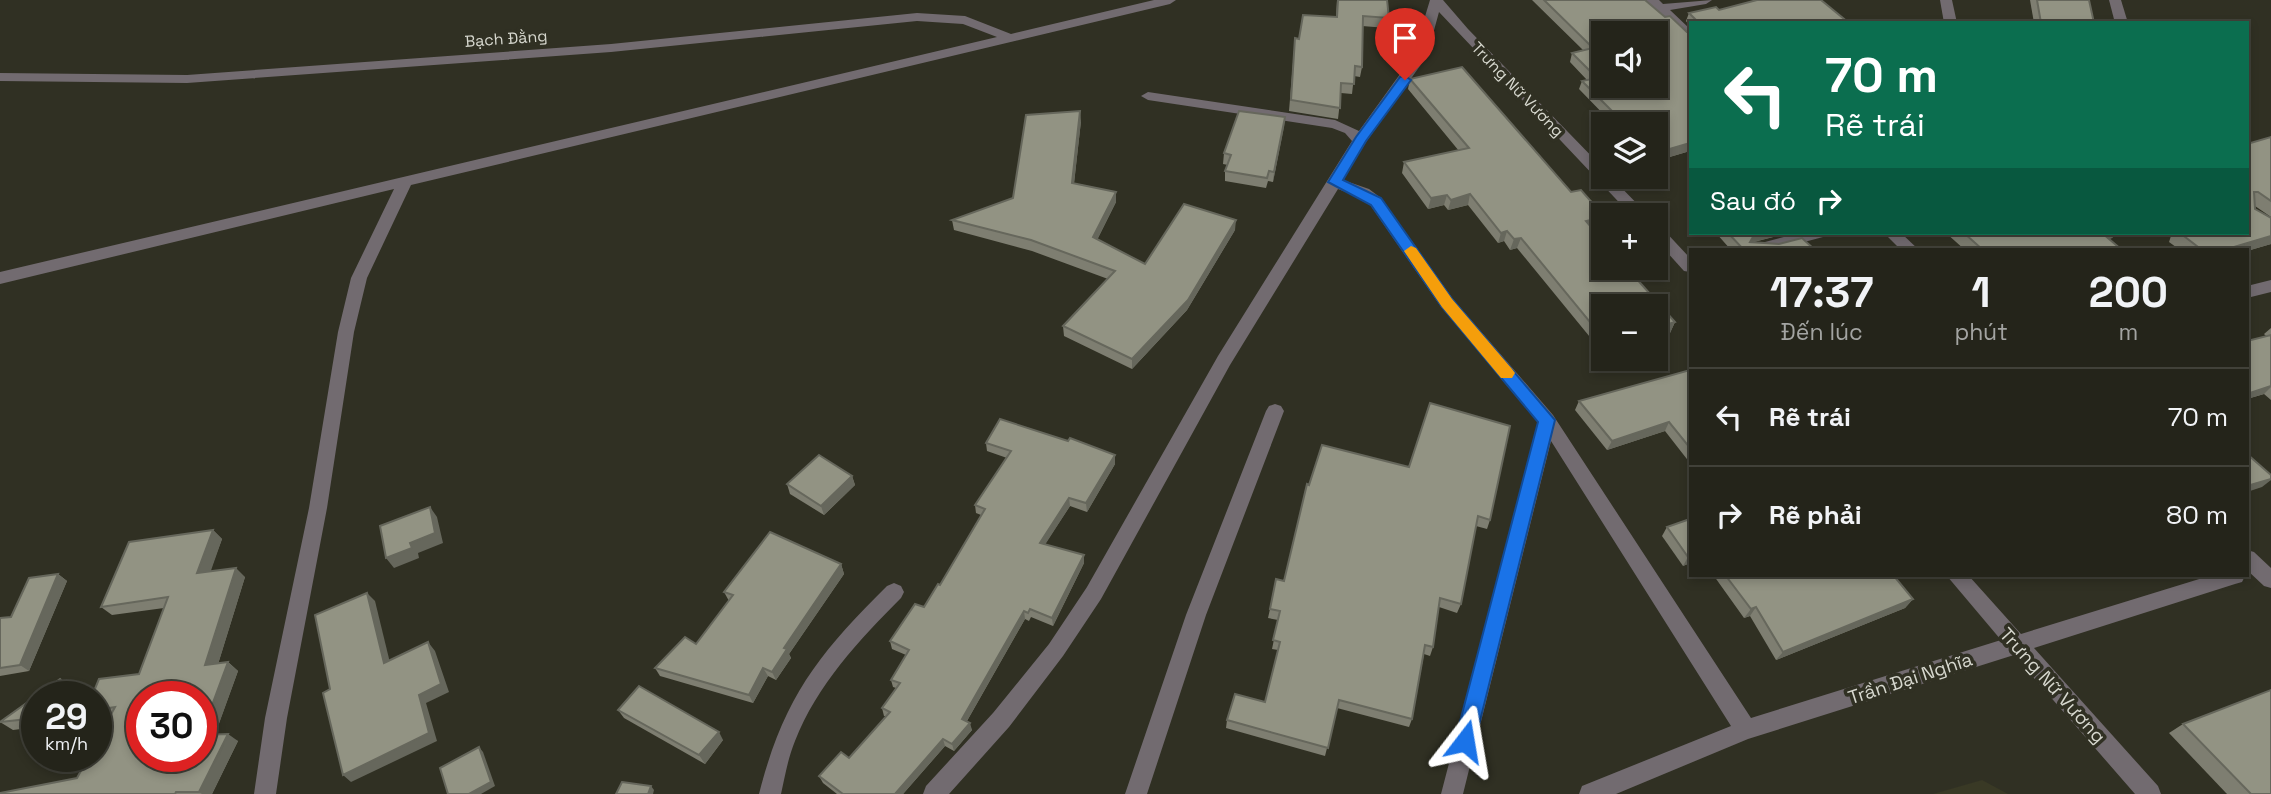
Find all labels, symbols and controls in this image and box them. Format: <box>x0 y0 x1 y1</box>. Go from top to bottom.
pin <box>1375 8 1435 80</box>
icon: arrive <box>1386 19 1424 57</box>
map controls <box>1591 21 1668 371</box>
button: sound <box>1591 21 1668 98</box>
street label: Bạch Đằng <box>464 25 548 52</box>
street label: Trưng Nữ Vương <box>1467 37 1568 141</box>
text: 70 m <box>1825 44 1938 106</box>
icon: left <box>1710 49 1801 140</box>
text: Rẽ trái <box>1825 105 1925 145</box>
button: layers <box>1591 112 1668 189</box>
icon: right <box>1810 182 1848 220</box>
text: Sau đó <box>1710 184 1796 218</box>
button: + <box>1591 203 1668 280</box>
text: 17:37 <box>1770 266 1873 319</box>
text: 1 <box>1972 266 1991 319</box>
text: 200 <box>2089 266 2168 319</box>
button: − <box>1591 294 1668 371</box>
text: Đến lúc <box>1781 317 1863 347</box>
text: phút <box>1954 317 2008 347</box>
text: m <box>2118 317 2138 347</box>
icon: left <box>1710 398 1748 436</box>
text: Rẽ trái <box>1769 400 1851 434</box>
text: 70 m <box>2168 400 2228 434</box>
icon: right <box>1710 496 1748 534</box>
text: Rẽ phải <box>1769 498 1862 532</box>
text: 80 m <box>2166 498 2228 532</box>
street label: Trưng Nữ Vương <box>1994 622 2111 749</box>
street label: Trần Đại Nghĩa <box>1845 647 1975 710</box>
speed limit sign: 30 <box>126 681 217 772</box>
text: 29 <box>45 695 88 739</box>
position arrow <box>1428 704 1502 778</box>
text: km/h <box>45 732 88 755</box>

